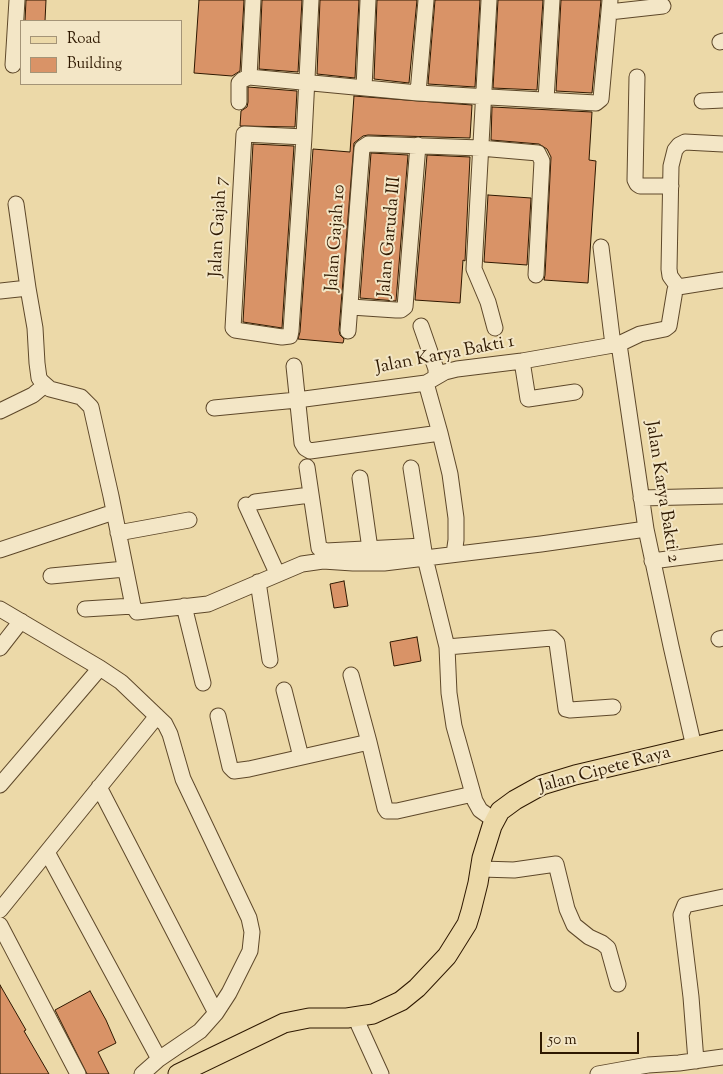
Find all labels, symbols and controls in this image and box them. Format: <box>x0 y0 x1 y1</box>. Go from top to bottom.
legend <box>20 20 182 85</box>
text: Road <box>67 29 101 50</box>
text: Building <box>67 54 122 75</box>
street label: Jalan Gajah 7 <box>207 176 233 278</box>
street label: Jalan Garuda III <box>375 176 407 298</box>
street label: Jalan Gajah 10 <box>322 184 352 292</box>
street label: Jalan Karya Bakti 1 <box>374 332 516 380</box>
street label: Jalan Karya Bakti 2 <box>639 420 683 564</box>
street label: Jalan Cipete Raya <box>537 743 673 799</box>
scale bar <box>543 1022 642 1054</box>
text: 50 m <box>548 1030 577 1051</box>

